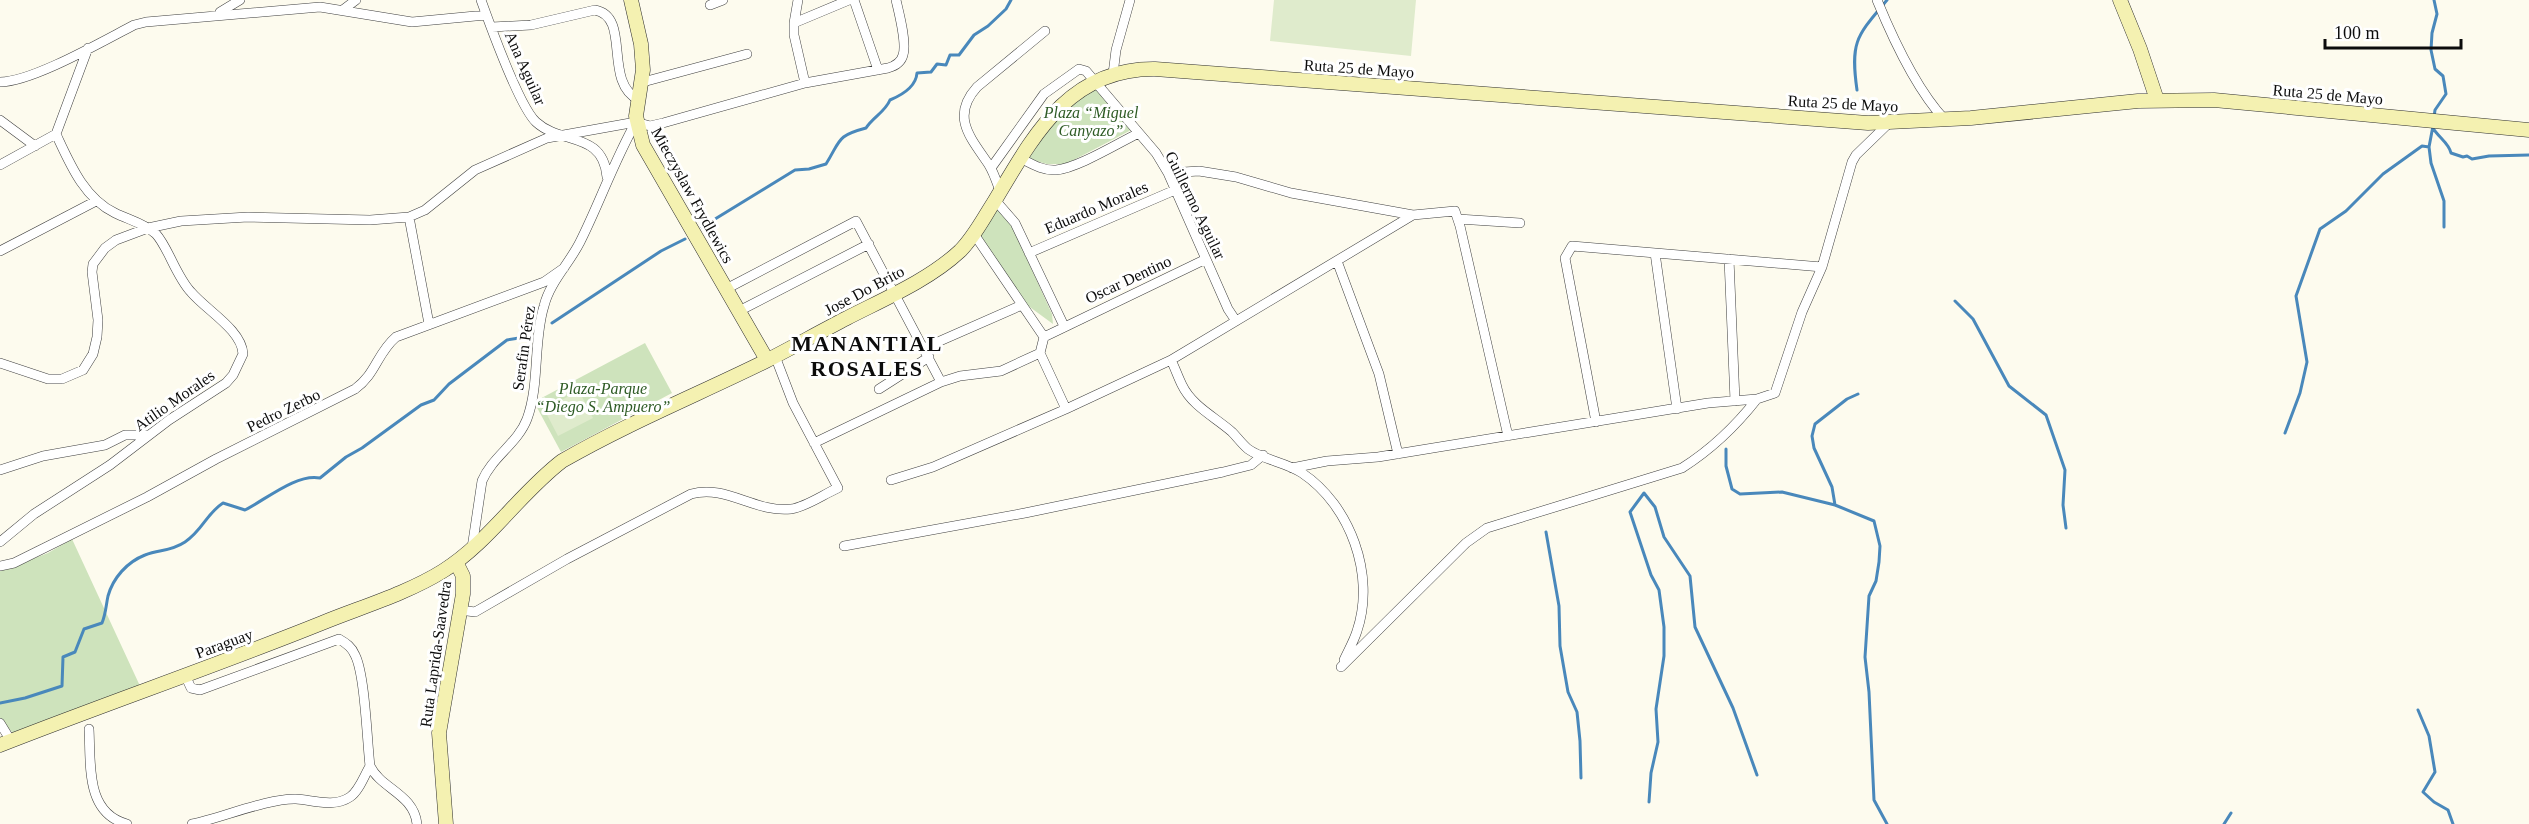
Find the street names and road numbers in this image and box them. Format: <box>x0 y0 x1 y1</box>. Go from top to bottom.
street label: Ana Aguilar <box>501 29 550 109</box>
street label: Ruta 25 de Mayo <box>1303 56 1415 82</box>
street label: Ruta 25 de Mayo <box>2272 81 2384 109</box>
street label: Ruta 25 de Mayo <box>1787 92 1899 116</box>
street label: Mieczyslaw Frydlewics <box>647 124 737 266</box>
street label: Guillermo Aguilar <box>1161 149 1229 263</box>
street label: Eduardo Morales <box>1042 178 1150 237</box>
street label: Oscar Dentino <box>1083 252 1174 307</box>
street label: Jose Do Brito <box>821 262 907 319</box>
street label: Serafin Pérez <box>509 304 538 392</box>
street label: Atilio Morales <box>131 367 218 434</box>
street label: Pedro Zerbo <box>244 385 323 436</box>
street label: Ruta Laprida-Saavedra <box>417 580 455 729</box>
street label: Paraguay <box>193 625 255 663</box>

